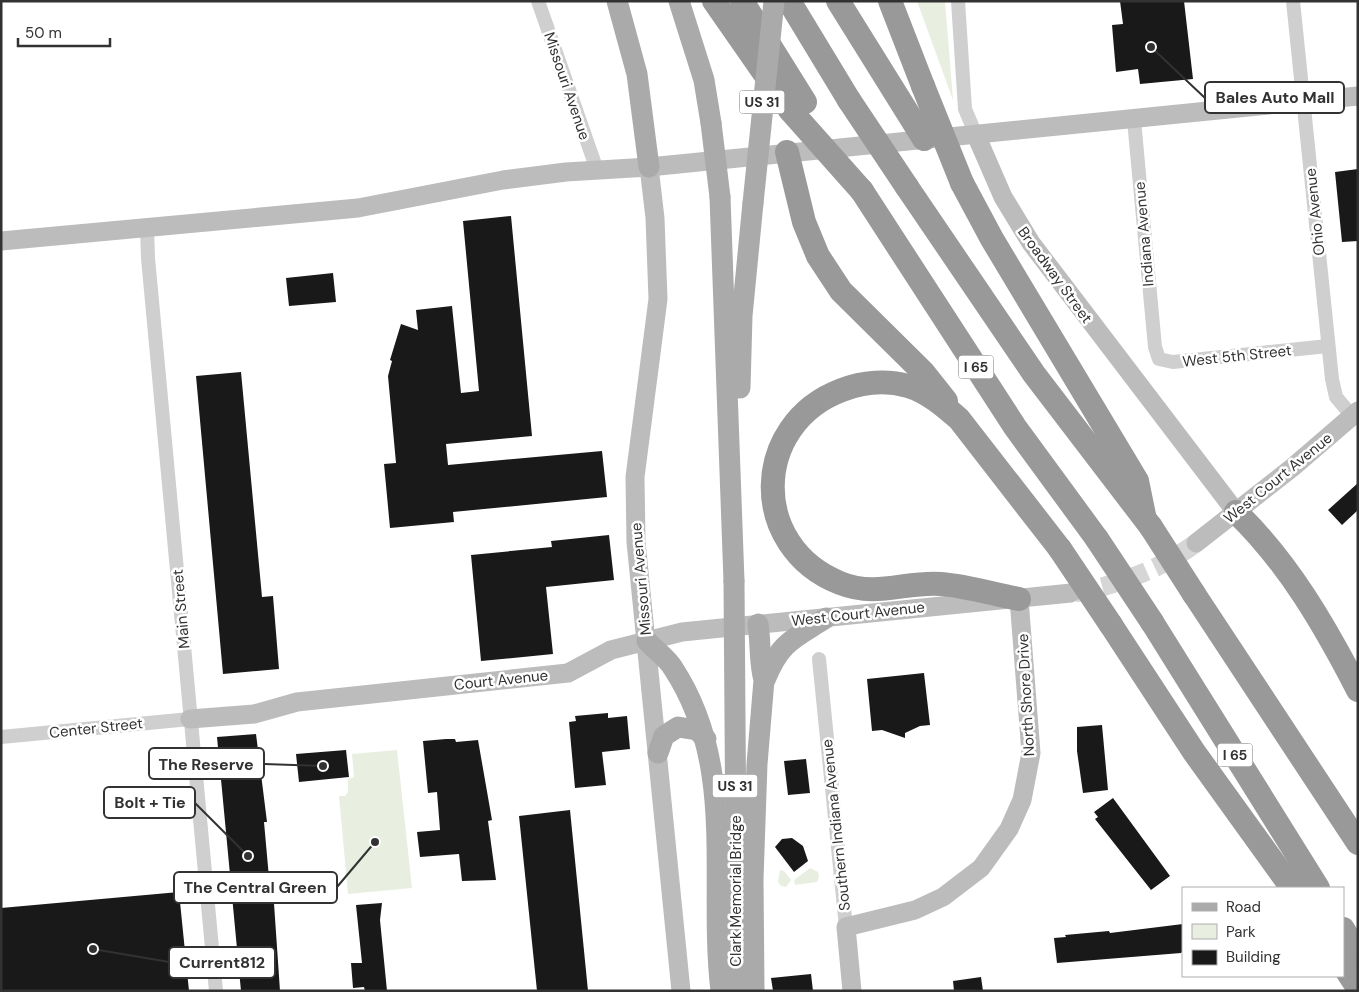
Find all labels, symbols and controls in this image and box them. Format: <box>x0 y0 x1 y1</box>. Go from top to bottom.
scale bar <box>18 15 110 47</box>
text: 50 m <box>25 23 62 43</box>
street label: Missouri Avenue <box>539 29 595 143</box>
callout: Bales Auto Mall <box>1205 82 1344 113</box>
text: Bales Auto Mall <box>1215 87 1335 108</box>
road number: US 31 <box>740 90 784 114</box>
street label: Ohio Avenue <box>1300 167 1330 257</box>
street label: Indiana Avenue <box>1129 181 1159 287</box>
street label: Broadway Street <box>1013 223 1097 327</box>
street label: West 5th Street <box>1181 340 1293 372</box>
road number: I 65 <box>958 356 994 378</box>
street label: West Court Avenue <box>1220 428 1336 528</box>
street label: Missouri Avenue <box>626 522 656 636</box>
street label: Main Street <box>168 568 194 649</box>
street label: West Court Avenue <box>790 597 926 631</box>
street label: North Shore Drive <box>1013 633 1039 757</box>
street label: Court Avenue <box>453 665 549 695</box>
street label: Center Street <box>48 713 144 743</box>
street label: Southern Indiana Avenue <box>817 738 855 912</box>
road number: I 65 <box>1218 744 1252 766</box>
callout: The Reserve <box>149 748 264 779</box>
text: The Reserve <box>158 754 254 775</box>
road number: US 31 <box>712 774 758 798</box>
callout: Bolt + Tie <box>104 787 195 818</box>
text: Bolt + Tie <box>114 792 186 813</box>
street label: Clark Memorial Bridge <box>726 815 746 967</box>
callout: The Central Green <box>174 872 337 903</box>
text: The Central Green <box>183 877 327 898</box>
legend <box>1182 887 1344 977</box>
text: Road <box>1226 897 1261 917</box>
text: Park <box>1226 922 1256 942</box>
callout: Current812 <box>169 947 275 978</box>
text: Building <box>1226 947 1281 967</box>
text: Current812 <box>179 952 265 973</box>

